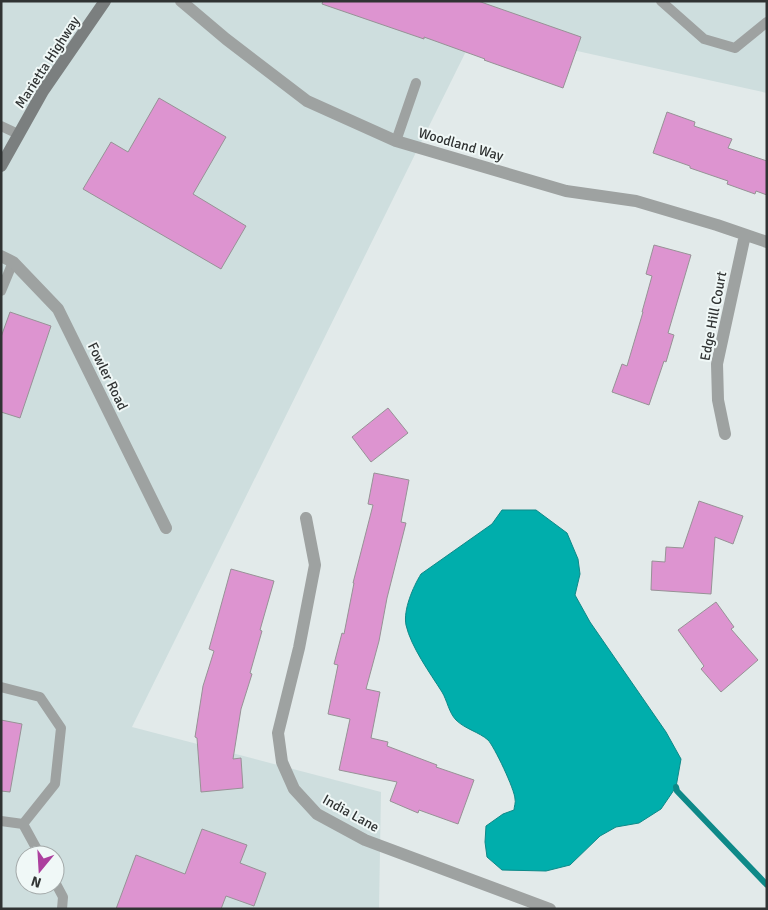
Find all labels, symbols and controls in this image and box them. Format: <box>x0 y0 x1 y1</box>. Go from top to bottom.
street label: Marietta Highway <box>11 13 84 111</box>
street label: Woodland Way <box>416 124 506 165</box>
street label: Edge Hill Court <box>696 270 731 362</box>
street label: Fowler Road <box>84 340 131 413</box>
street label: India Lane <box>320 791 382 836</box>
north arrow <box>15 845 65 895</box>
text: N <box>29 872 43 891</box>

